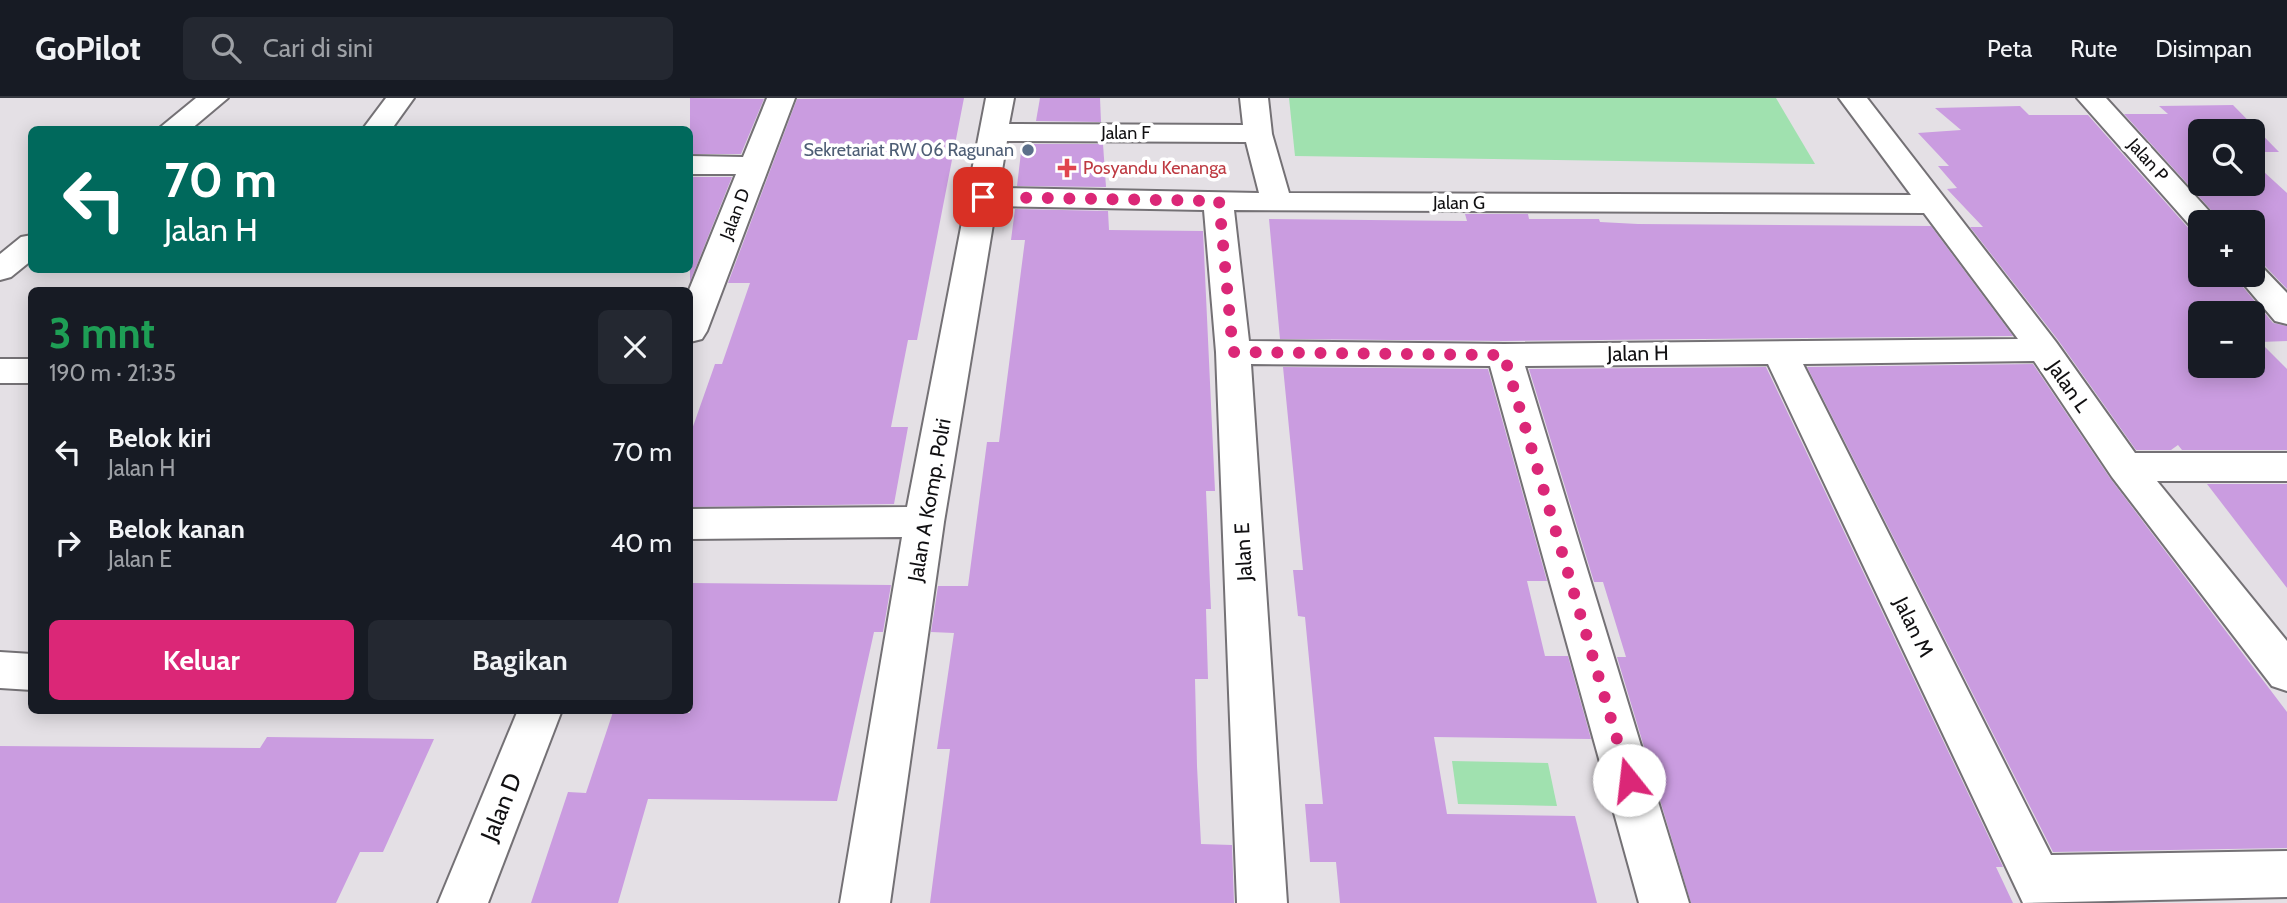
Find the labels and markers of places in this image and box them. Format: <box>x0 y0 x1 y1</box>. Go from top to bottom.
place label: Sekretariat RW 06 Ragunan <box>803 139 1014 161</box>
marker: Sekretariat RW 06 Ragunan <box>1020 142 1036 158</box>
place label: Posyandu Kenanga <box>1083 157 1227 179</box>
marker: Posyandu Kenanga <box>1057 158 1077 178</box>
pin <box>953 167 1013 227</box>

